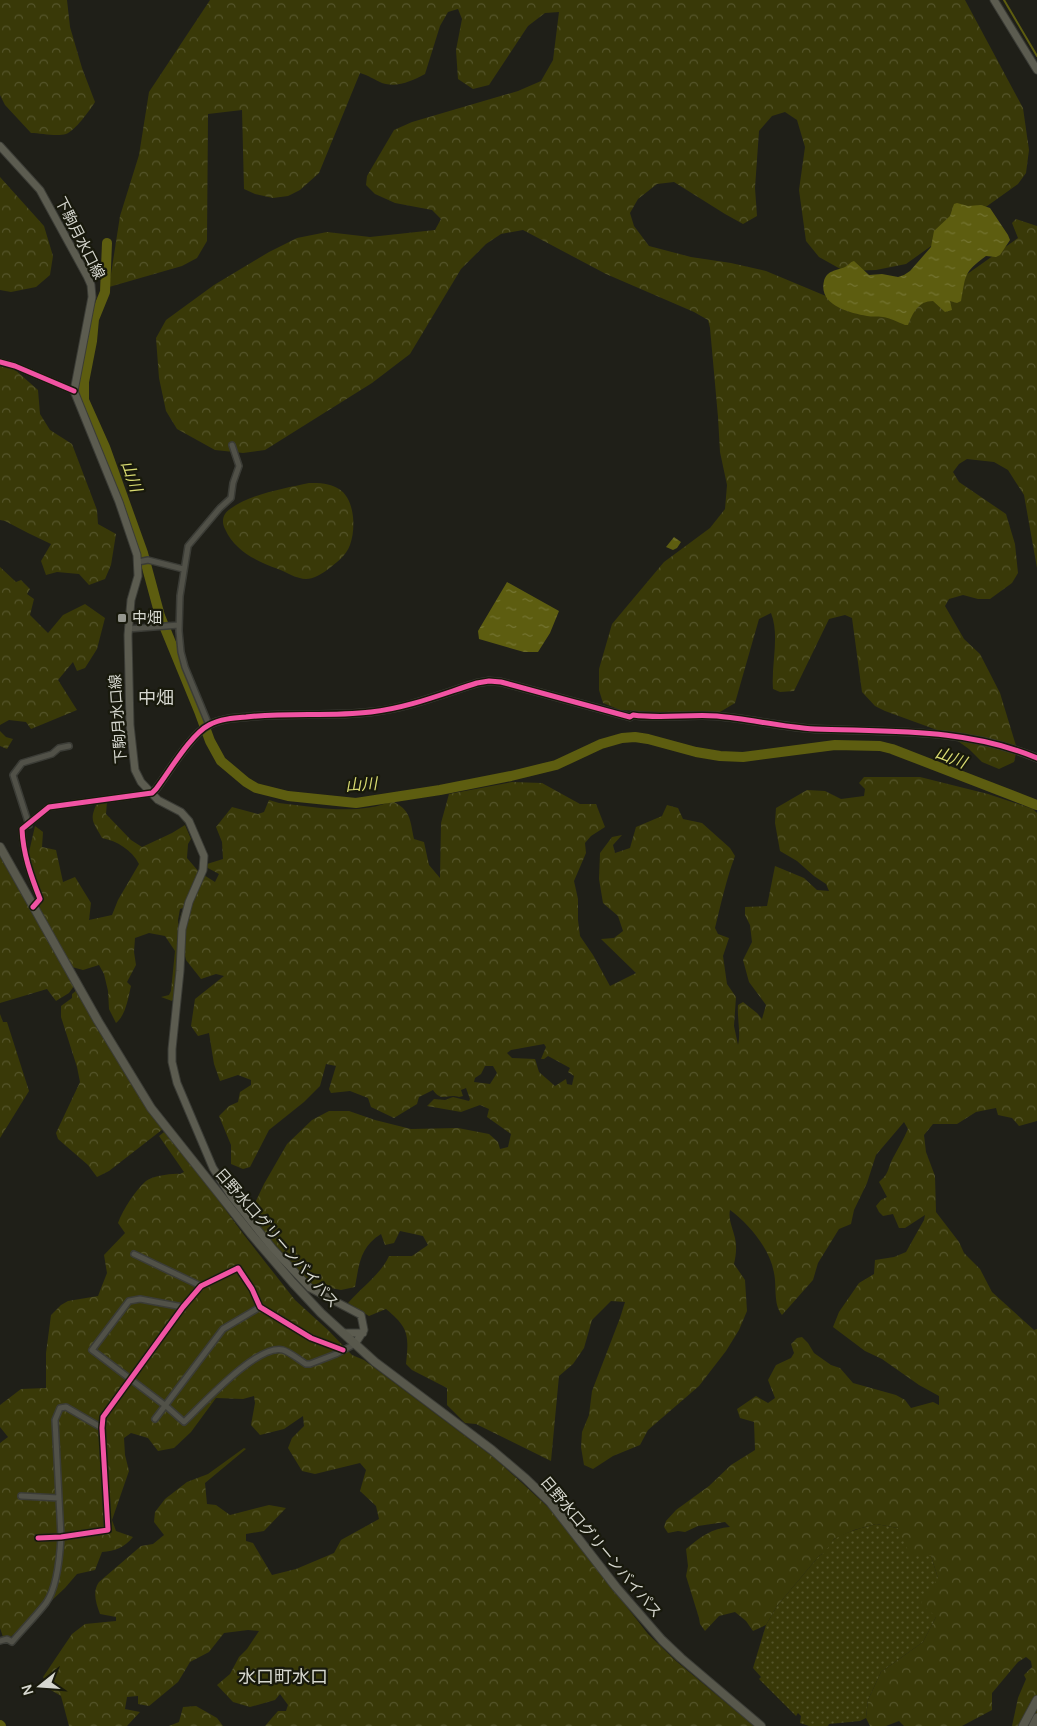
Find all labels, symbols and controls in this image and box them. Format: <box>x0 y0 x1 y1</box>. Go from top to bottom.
street label: 下駒月水口線 <box>51 193 110 283</box>
water label: 山川 <box>116 457 148 497</box>
place label: 中畑 <box>132 607 162 628</box>
marker: 中畑 <box>116 612 128 624</box>
street label: 下駒月水口線 <box>104 673 131 765</box>
district label: 中畑 <box>138 685 174 709</box>
water label: 山川 <box>932 741 972 774</box>
water label: 山川 <box>344 772 380 796</box>
street label: 日野水口グリーンバイパス <box>211 1163 344 1312</box>
street label: 日野水口グリーンバイパス <box>536 1471 667 1622</box>
north arrow <box>15 1661 65 1711</box>
district label: 水口町水口 <box>238 1664 328 1688</box>
text: N <box>17 1682 38 1698</box>

